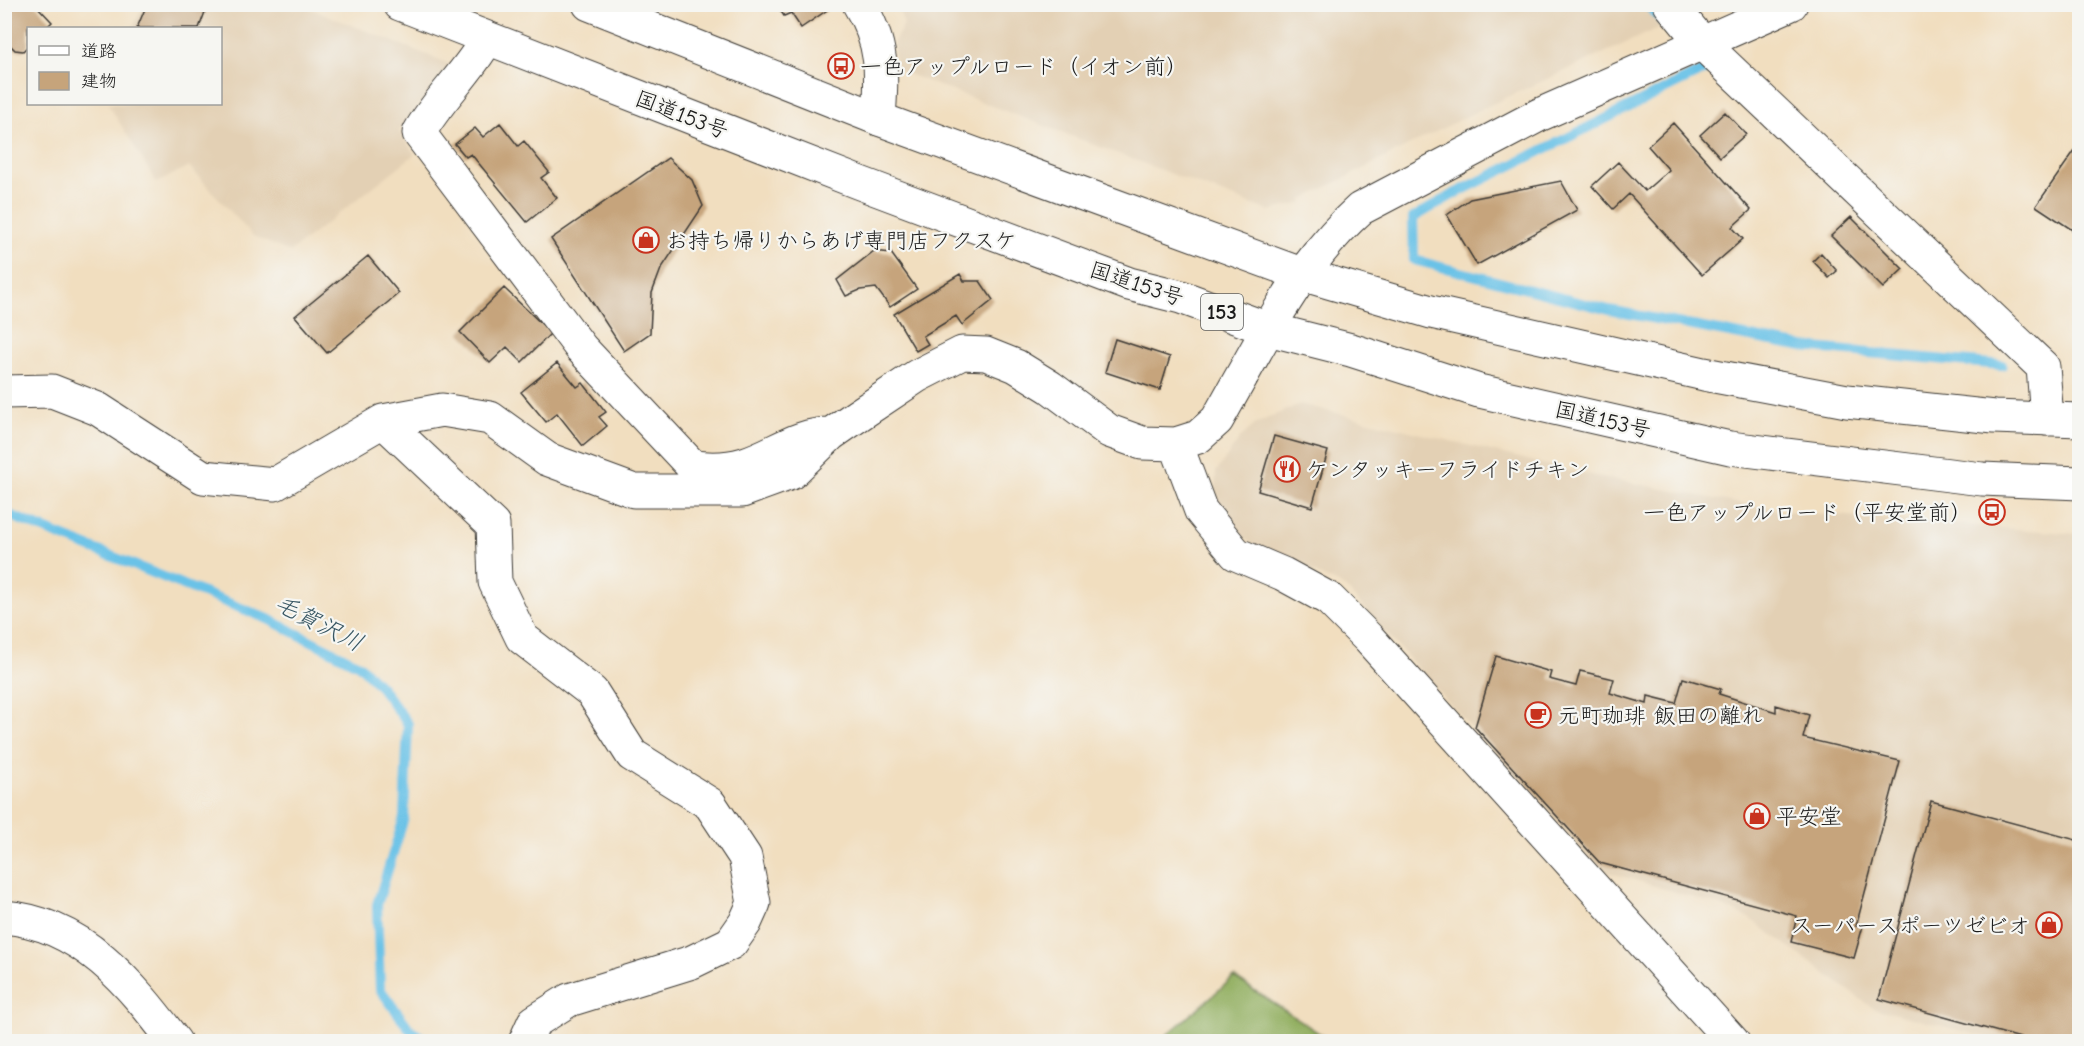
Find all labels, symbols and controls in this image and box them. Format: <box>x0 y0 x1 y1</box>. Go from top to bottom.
legend <box>27 27 222 105</box>
text: 道路 <box>81 41 117 62</box>
bus stop icon: 一色アップルロード（イオン前） <box>826 51 856 81</box>
place label: 一色アップルロード（イオン前） <box>860 54 1188 80</box>
text: 建物 <box>81 71 117 92</box>
street label: 国道153号 <box>631 85 732 145</box>
shop icon: お持ち帰りからあげ専門店フクスケ <box>631 225 661 255</box>
place label: お持ち帰りからあげ専門店フクスケ <box>666 228 1017 254</box>
street label: 国道153号 <box>1086 256 1187 311</box>
road number: 153 <box>1201 294 1243 330</box>
street label: 国道153号 <box>1552 396 1653 444</box>
restaurant icon: ケンタッキーフライドチキン <box>1272 454 1302 484</box>
place label: ケンタッキーフライドチキン <box>1306 457 1589 483</box>
bus stop icon: 一色アップルロード（平安堂前） <box>1977 497 2007 527</box>
place label: 一色アップルロード（平安堂前） <box>1643 500 1972 526</box>
water label: 毛賀沢川 <box>270 589 368 657</box>
cafe icon: 元町珈琲 飯田の離れ <box>1523 700 1553 730</box>
place label: 元町珈琲 飯田の離れ <box>1558 703 1763 729</box>
shop icon: 平安堂 <box>1742 801 1772 831</box>
place label: 平安堂 <box>1776 804 1842 830</box>
shop icon: スーパースポーツゼビオ <box>2034 910 2064 940</box>
place label: スーパースポーツゼビオ <box>1791 913 2030 939</box>

